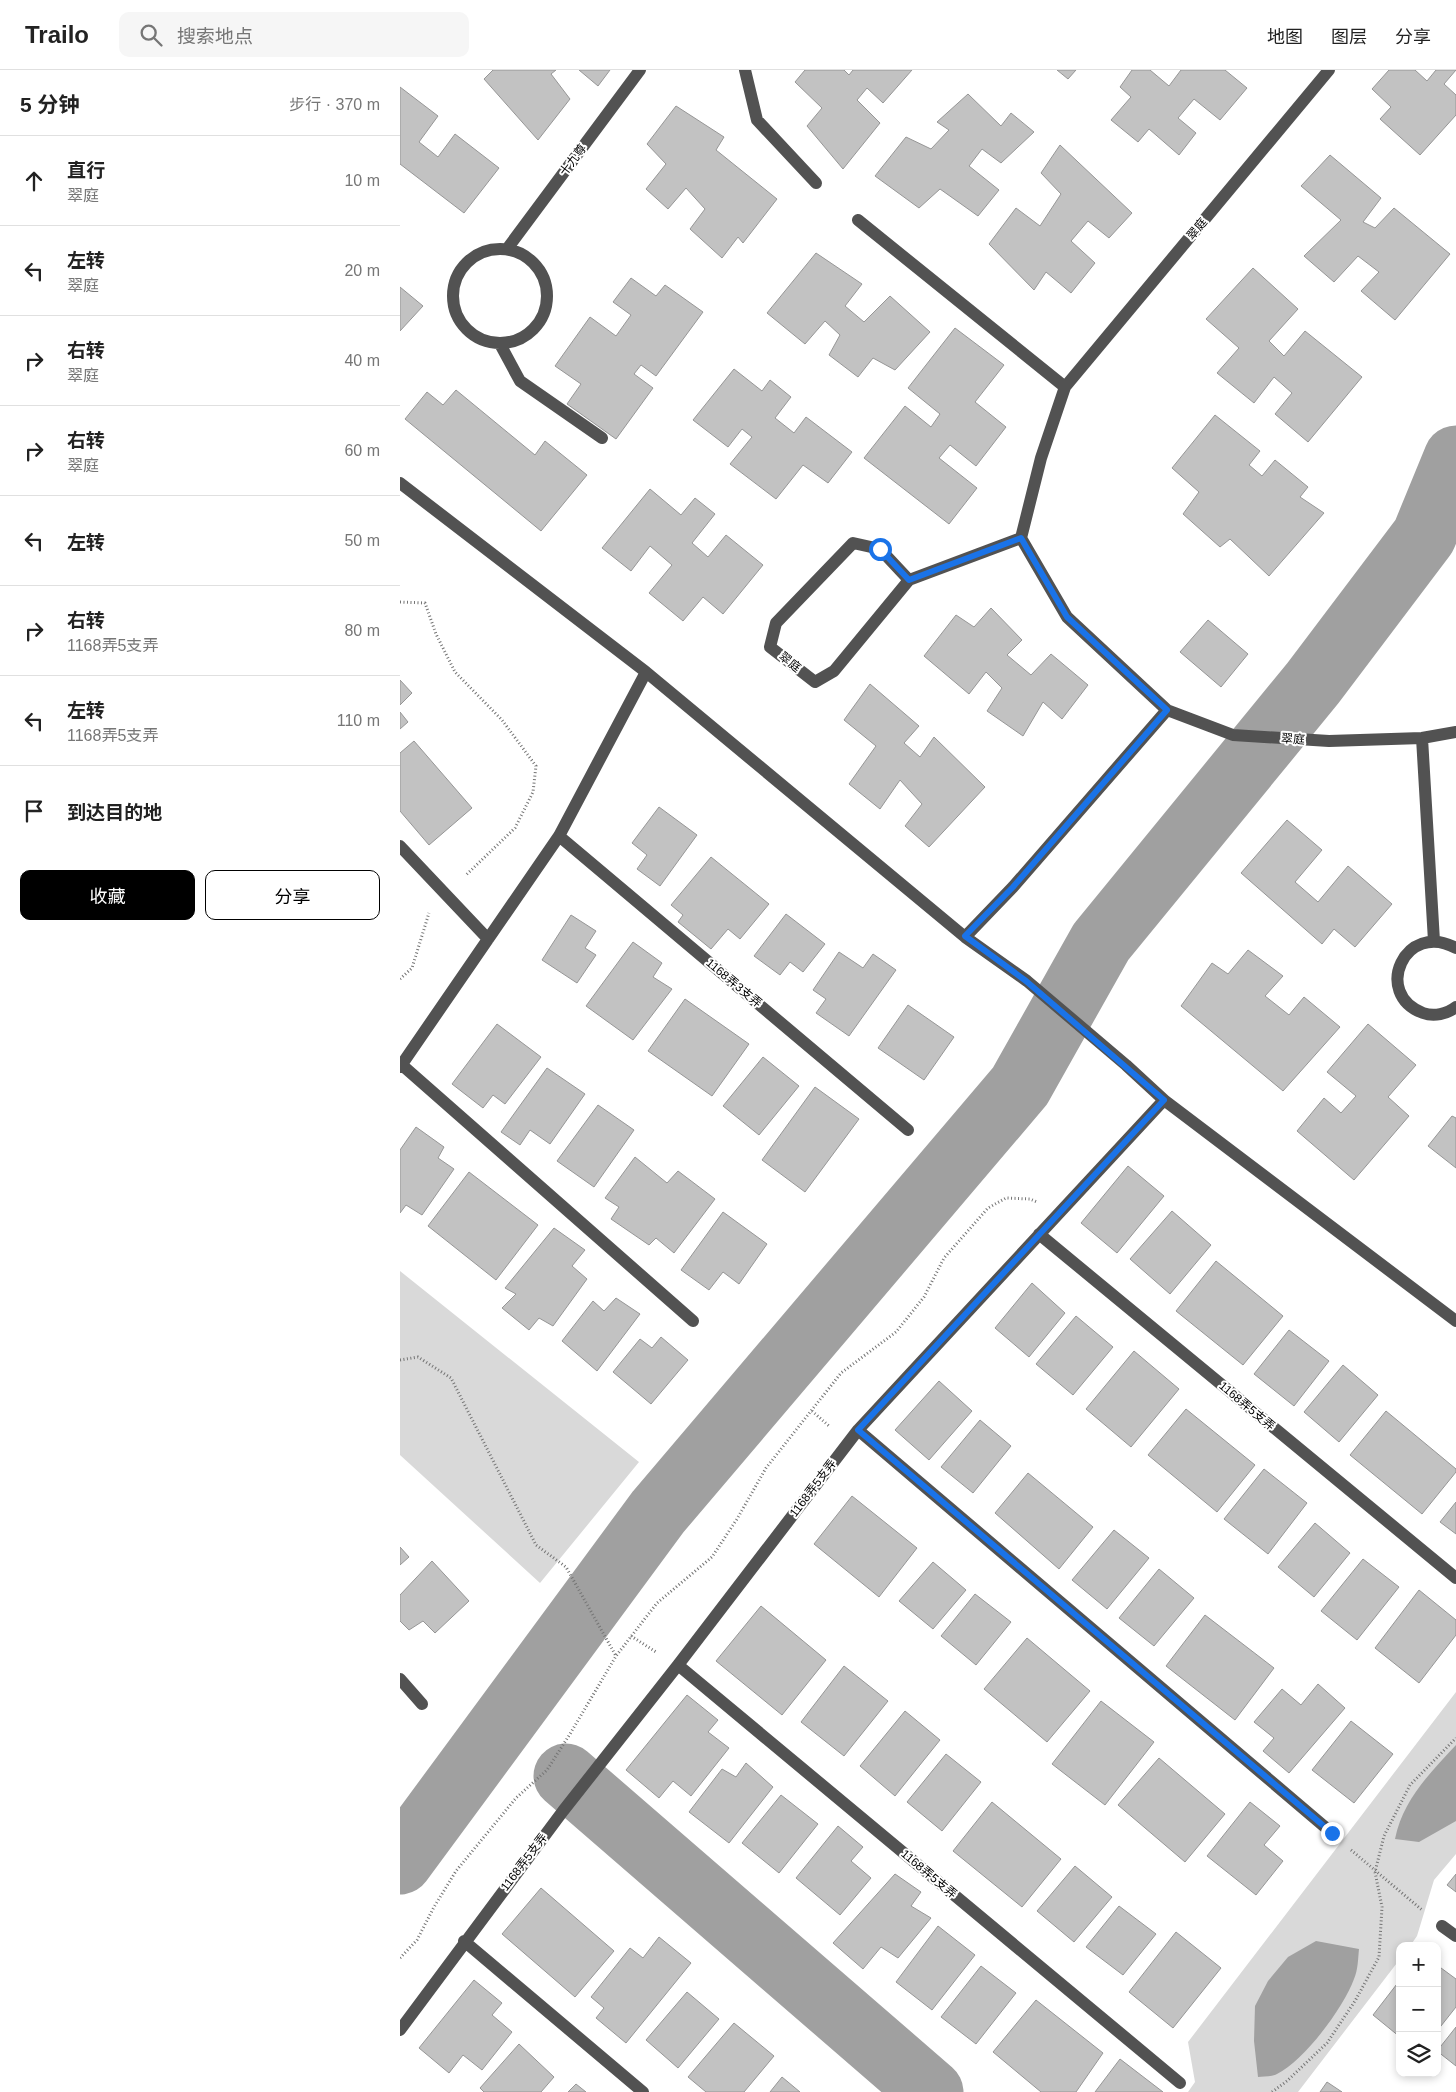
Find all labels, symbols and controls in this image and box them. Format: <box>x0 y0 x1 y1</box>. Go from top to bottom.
search box <box>119 12 469 57</box>
text: Trailo <box>25 21 89 48</box>
icon: search <box>137 21 165 49</box>
text: 搜索地点 <box>177 26 253 47</box>
text: 地图 <box>1267 27 1303 47</box>
text: 图层 <box>1331 27 1367 47</box>
text: 分享 <box>1395 27 1431 47</box>
text: 5 分钟 <box>20 93 80 116</box>
text: 步行 · 370 m <box>289 96 380 113</box>
street label: 十九尊 <box>557 141 589 179</box>
text: 直行 <box>67 160 105 181</box>
icon: ahead <box>20 167 48 195</box>
text: 10 m <box>344 172 380 189</box>
text: 翠庭 <box>67 187 99 204</box>
street label: 翠庭 <box>1184 215 1210 243</box>
text: 左转 <box>67 250 105 271</box>
icon: left <box>20 257 48 285</box>
text: 20 m <box>344 262 380 279</box>
text: 翠庭 <box>67 277 99 294</box>
text: 右转 <box>67 340 105 361</box>
icon: right <box>20 347 48 375</box>
text: 40 m <box>344 352 380 369</box>
text: 翠庭 <box>67 367 99 384</box>
text: 右转 <box>67 430 105 451</box>
icon: right <box>20 437 48 465</box>
text: 60 m <box>344 442 380 459</box>
text: 翠庭 <box>67 457 99 474</box>
icon: left <box>20 527 48 555</box>
text: 左转 <box>67 532 105 553</box>
text: 50 m <box>344 532 380 549</box>
route start <box>869 538 892 561</box>
text: 右转 <box>67 610 105 631</box>
icon: right <box>20 617 48 645</box>
text: 80 m <box>344 622 380 639</box>
text: 1168弄5支弄 <box>67 637 158 654</box>
street label: 翠庭 <box>776 649 804 675</box>
text: 左转 <box>67 700 105 721</box>
icon: left <box>20 707 48 735</box>
text: 110 m <box>337 712 380 729</box>
text: 1168弄5支弄 <box>67 727 158 744</box>
street label: 翠庭 <box>1281 731 1305 747</box>
icon: arrive <box>20 797 48 825</box>
text: 到达目的地 <box>67 802 162 823</box>
button: 收藏 <box>20 870 195 920</box>
button: 分享 <box>205 870 380 920</box>
street label: 1168弄3支弄 <box>703 956 765 1010</box>
street label: 1168弄5支弄 <box>1216 1379 1278 1433</box>
street label: 1168弄5支弄 <box>787 1456 839 1520</box>
route end <box>1321 1822 1344 1845</box>
street label: 1168弄5支弄 <box>498 1830 550 1894</box>
street label: 1168弄5支弄 <box>898 1847 960 1901</box>
map controls <box>1396 1942 1441 2077</box>
button: + <box>1396 1942 1441 1987</box>
button: − <box>1396 1987 1441 2032</box>
button: layers <box>1396 2032 1441 2077</box>

